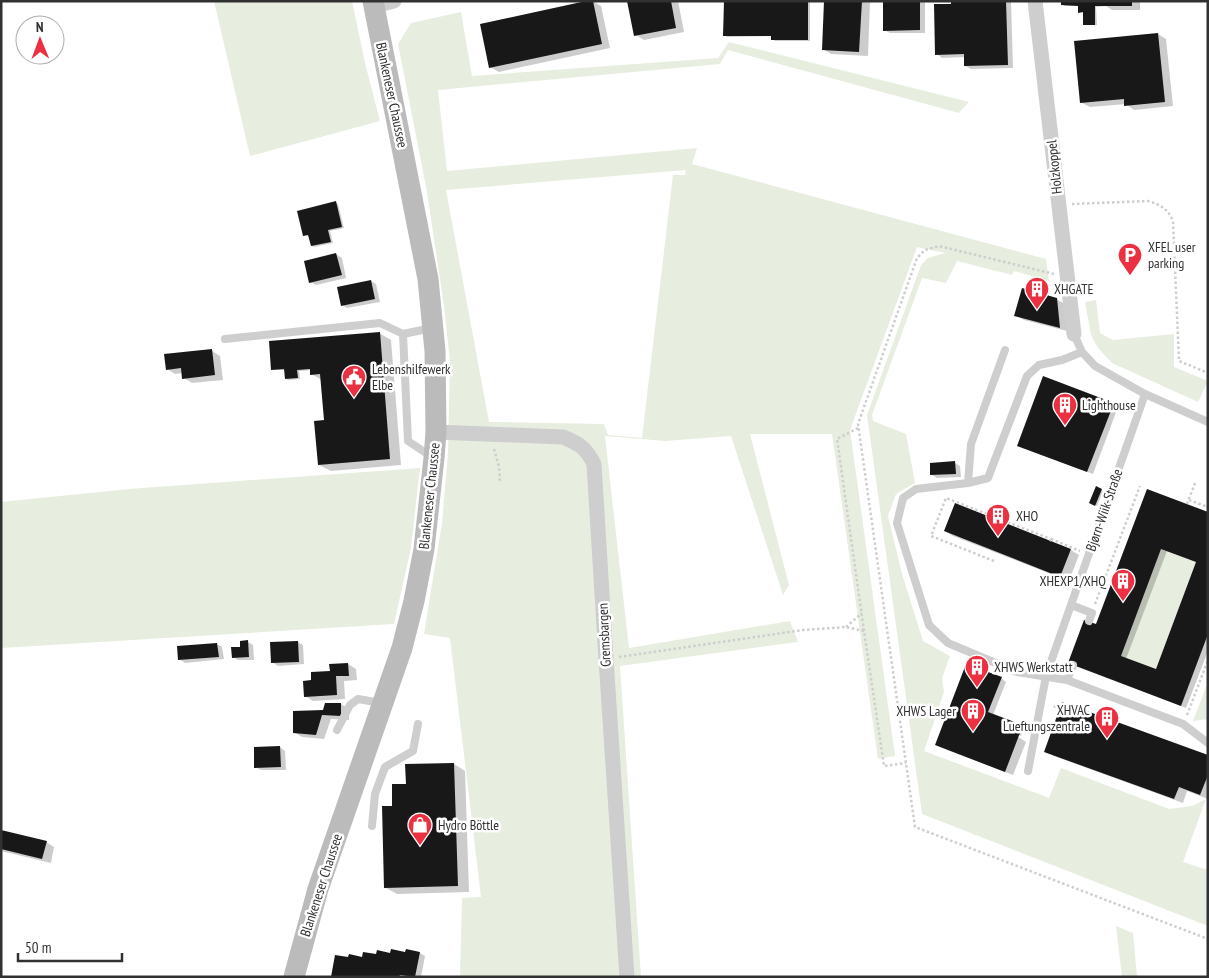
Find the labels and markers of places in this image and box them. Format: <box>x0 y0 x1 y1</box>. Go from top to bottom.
place label: XFEL user parking <box>1148 238 1196 272</box>
parking icon: XFEL user parking <box>1117 242 1143 276</box>
building icon: XHGATE <box>1024 276 1050 310</box>
place label: XHGATE <box>1054 280 1094 298</box>
place label: Lebenshilfewerk Elbe <box>372 360 451 394</box>
public building icon: Lebenshilfewerk Elbe <box>341 364 367 398</box>
building icon: Lighthouse <box>1052 392 1078 426</box>
place label: Lighthouse <box>1082 396 1136 414</box>
building icon: XHO <box>985 503 1011 537</box>
place label: XHO <box>1016 507 1039 525</box>
building icon: XHEXP1/XHQ <box>1110 568 1136 602</box>
place label: XHEXP1/XHQ <box>1040 572 1106 590</box>
building icon: XHWS Werkstatt <box>964 654 990 688</box>
place label: XHWS Werkstatt <box>994 658 1073 676</box>
building icon: XHWS Lager <box>960 698 986 732</box>
place label: XHVAC Lueftungszentrale <box>1003 701 1091 735</box>
place label: XHWS Lager <box>896 702 956 720</box>
building icon: XHVAC Lueftungszentrale <box>1094 705 1120 739</box>
shop icon: Hydro Böttle <box>407 812 433 846</box>
place label: Hydro Böttle <box>438 816 499 834</box>

